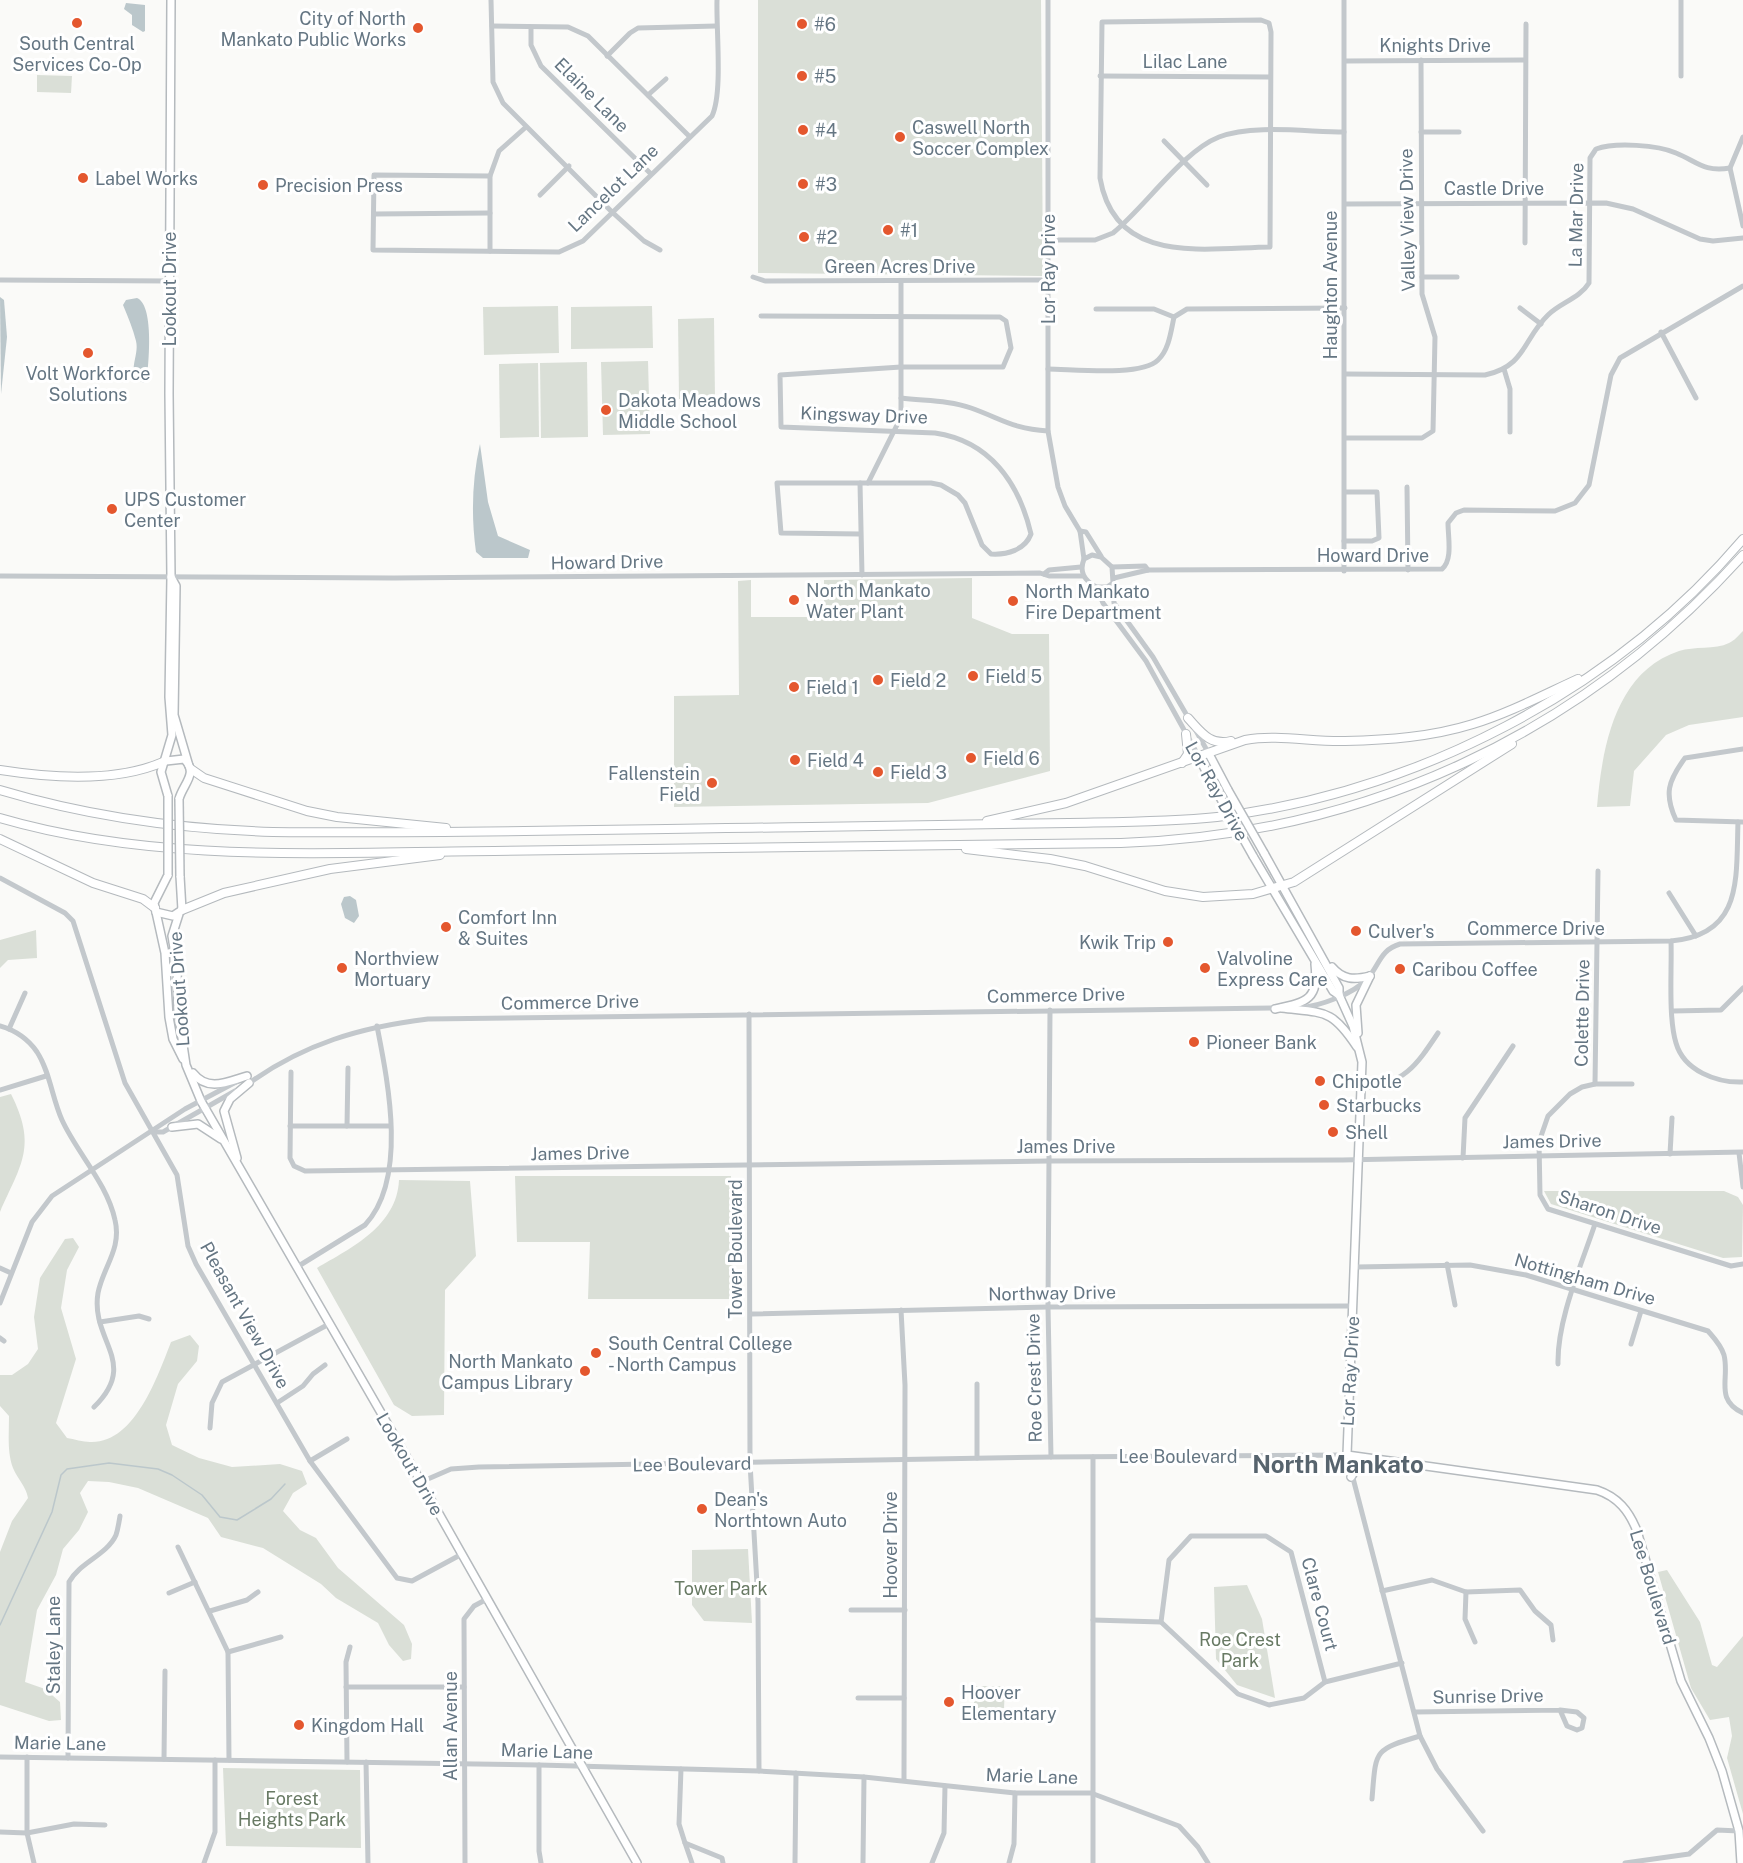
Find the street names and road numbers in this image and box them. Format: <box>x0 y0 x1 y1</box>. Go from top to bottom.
street label: Knights Drive <box>1379 35 1491 56</box>
street label: Lilac Lane <box>1143 51 1227 72</box>
street label: Elaine Lane <box>551 54 633 136</box>
street label: Lancelot Lane <box>564 140 662 236</box>
street label: Valley View Drive <box>1395 148 1419 292</box>
street label: La Mar Drive <box>1565 162 1587 268</box>
street label: Castle Drive <box>1444 178 1544 199</box>
street label: Haughton Avenue <box>1320 211 1341 359</box>
street label: Lor Ray Drive <box>1038 214 1059 324</box>
street label: Lookout Drive <box>159 231 180 347</box>
street label: Green Acres Drive <box>825 256 975 277</box>
street label: Kingsway Drive <box>800 402 928 428</box>
street label: Howard Drive <box>1317 545 1429 566</box>
street label: Howard Drive <box>551 551 663 573</box>
street label: Lor Ray Drive <box>1181 738 1253 844</box>
street label: Commerce Drive <box>1467 918 1605 939</box>
street label: Lookout Drive <box>165 931 193 1047</box>
street label: Colette Drive <box>1571 959 1593 1067</box>
street label: Commerce Drive <box>987 983 1125 1007</box>
street label: Commerce Drive <box>501 990 639 1014</box>
street label: James Drive <box>1502 1130 1602 1152</box>
street label: James Drive <box>1016 1136 1116 1157</box>
street label: James Drive <box>530 1142 630 1164</box>
street label: Tower Boulevard <box>725 1179 746 1319</box>
street label: Sharon Drive <box>1556 1185 1664 1239</box>
street label: Pleasant View Drive <box>196 1238 294 1392</box>
street label: Nottingham Drive <box>1512 1249 1658 1309</box>
street label: Northway Drive <box>988 1281 1116 1305</box>
street label: Roe Crest Drive <box>1022 1313 1046 1443</box>
street label: Lor Ray Drive <box>1337 1315 1363 1427</box>
street label: Lookout Drive <box>372 1409 448 1519</box>
street label: Lee Boulevard <box>1118 1446 1238 1467</box>
street label: Lee Boulevard <box>632 1452 752 1476</box>
street label: Hoover Drive <box>880 1491 901 1599</box>
street label: Lee Boulevard <box>1626 1527 1680 1647</box>
street label: Clare Court <box>1297 1555 1343 1653</box>
street label: Staley Lane <box>43 1596 64 1694</box>
street label: Allan Avenue <box>440 1671 461 1781</box>
street label: Sunrise Drive <box>1432 1685 1544 1707</box>
street label: Marie Lane <box>14 1732 106 1754</box>
street label: Marie Lane <box>500 1739 594 1763</box>
street label: Marie Lane <box>985 1764 1079 1788</box>

